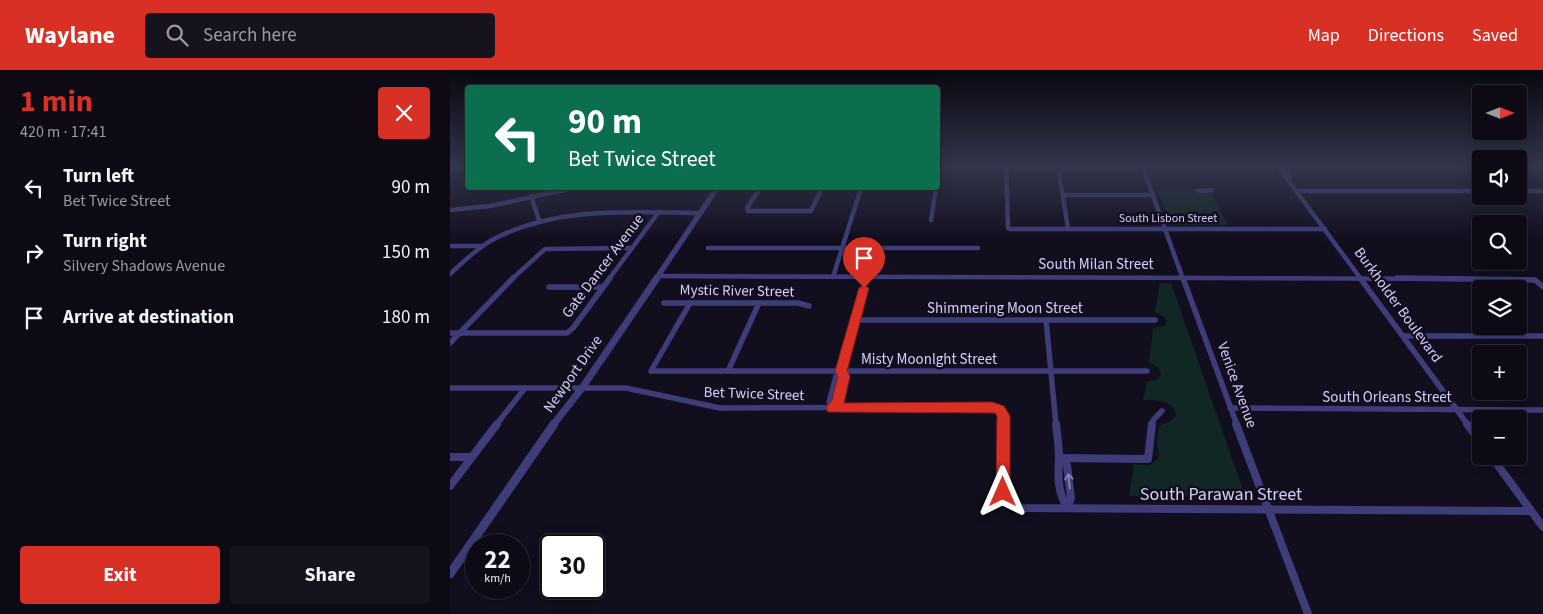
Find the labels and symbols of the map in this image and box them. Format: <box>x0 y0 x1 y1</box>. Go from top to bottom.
north arrow <box>1472 85 1528 140</box>
street label: Gate Dancer Avenue <box>557 210 649 322</box>
street label: South Lisbon Street <box>1119 210 1217 227</box>
pin <box>843 237 885 288</box>
street label: Burkholder Boulevard <box>1349 243 1447 367</box>
street label: South Milan Street <box>1038 254 1154 275</box>
street label: Mystic River Street <box>679 279 795 303</box>
street label: Shimmering Moon Street <box>927 298 1083 319</box>
street label: Newport Drive <box>539 331 607 417</box>
street label: Venice Avenue <box>1212 339 1262 431</box>
street label: Misty Moonlght Street <box>861 349 997 370</box>
street label: Bet Twice Street <box>703 382 805 406</box>
street label: South Orleans Street <box>1322 387 1452 408</box>
position arrow <box>976 465 1028 517</box>
one-way arrow <box>1064 474 1074 490</box>
street label: South Parawan Street <box>1140 482 1302 507</box>
speed limit sign: 30 <box>540 534 605 599</box>

